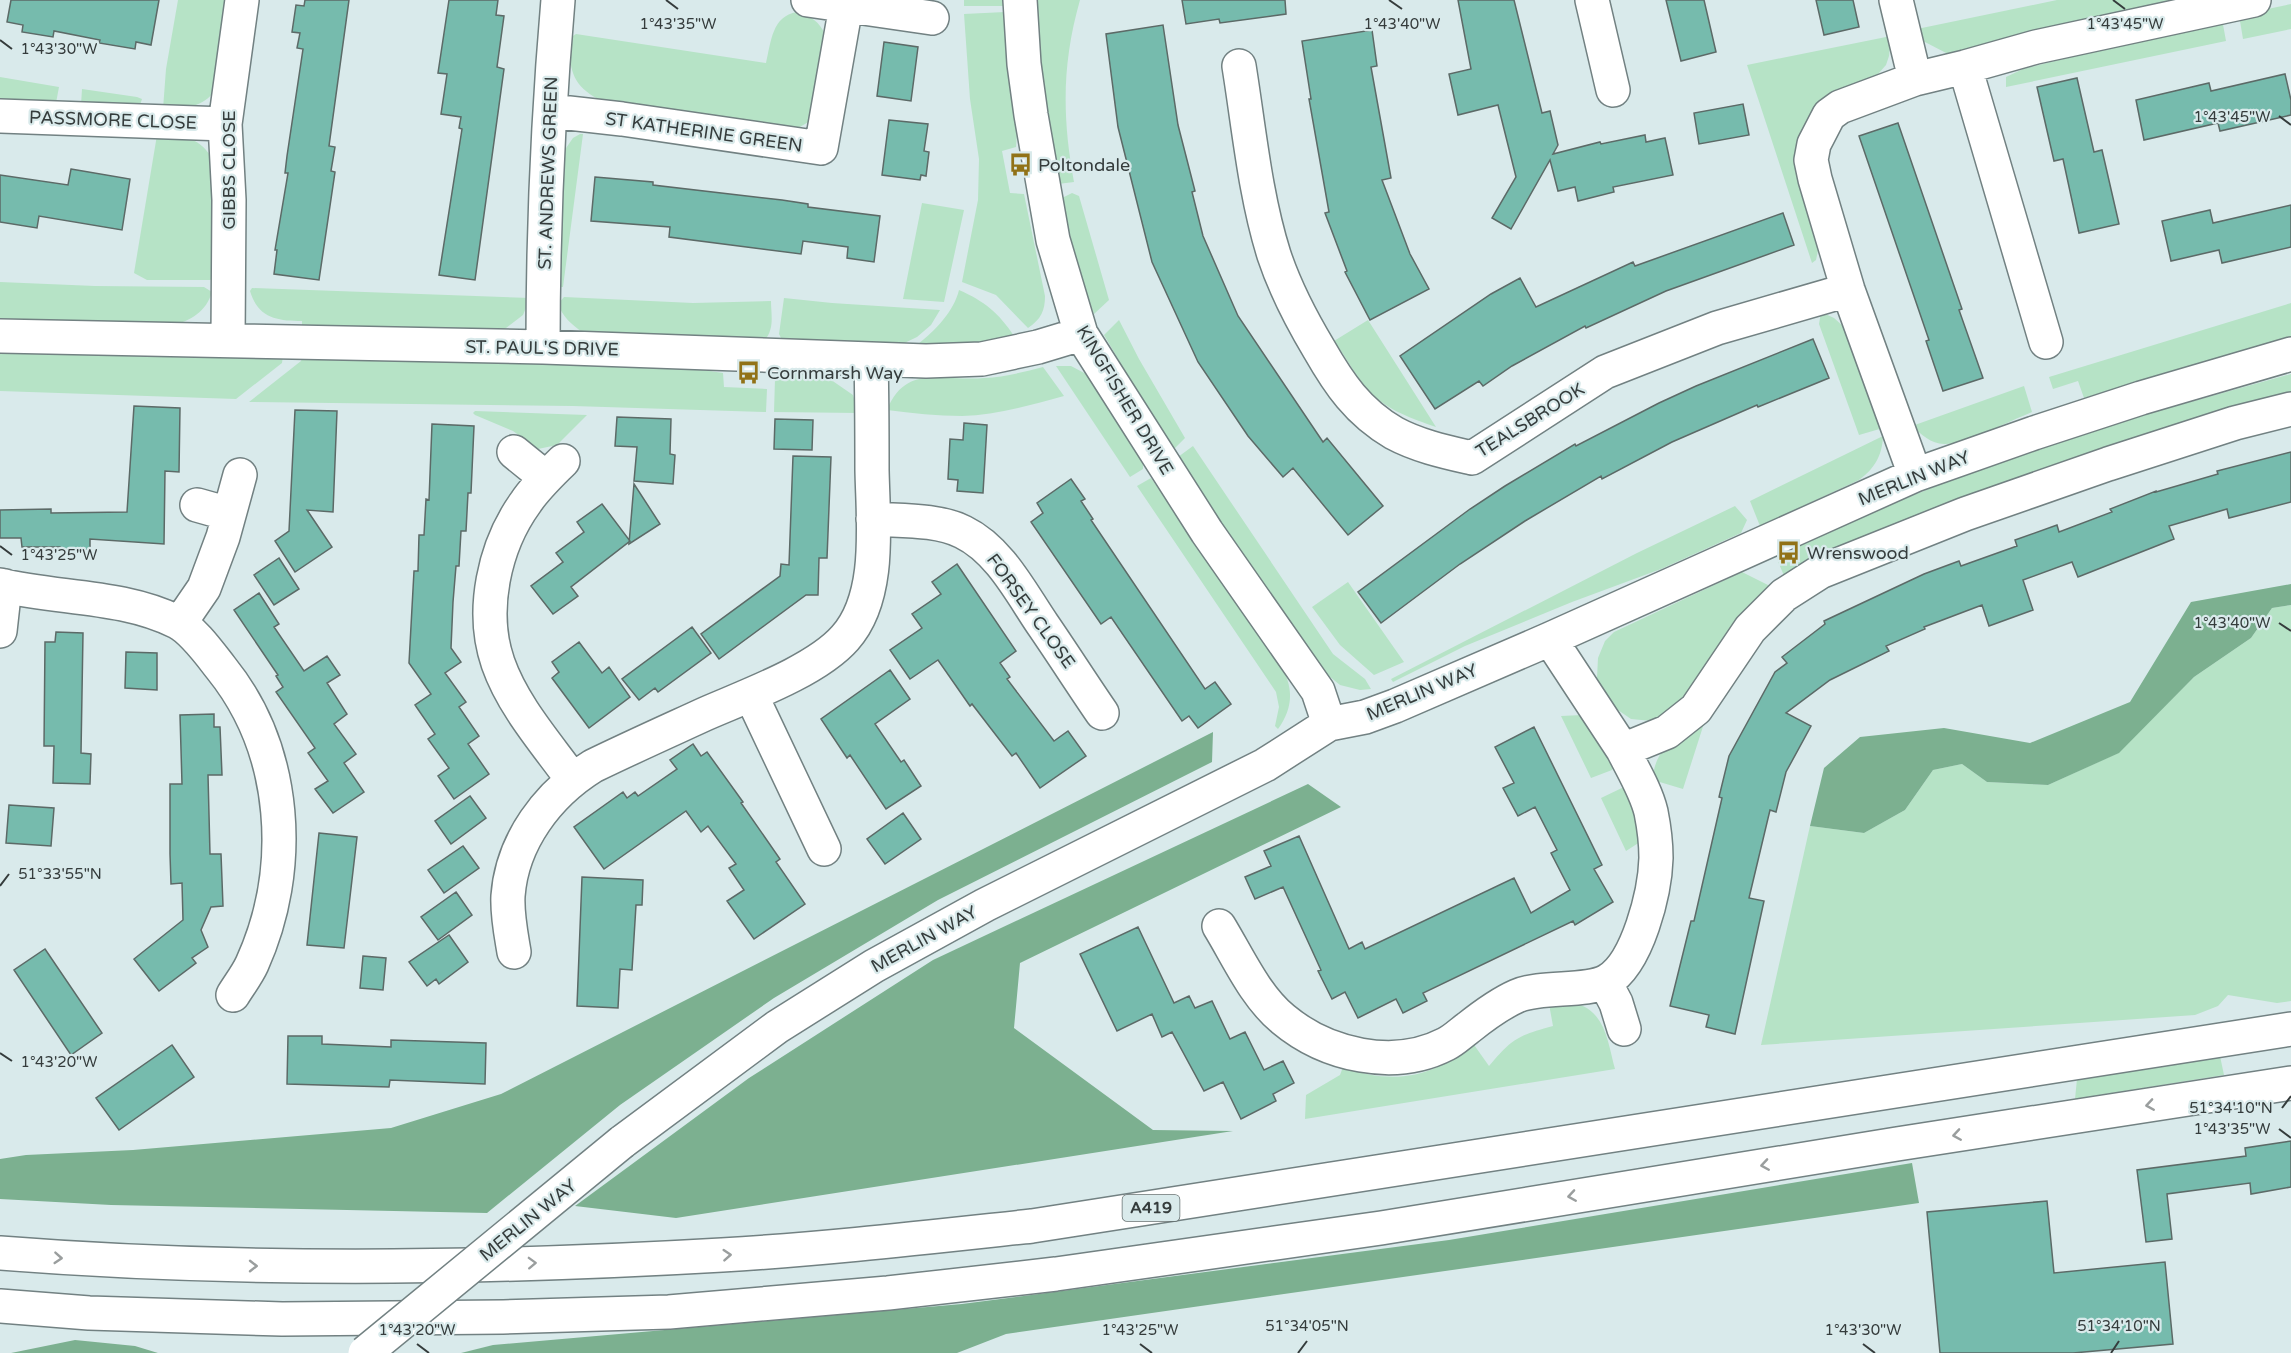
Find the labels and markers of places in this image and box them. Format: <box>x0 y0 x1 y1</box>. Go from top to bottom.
bus stop icon: Poltondale <box>1007 152 1033 178</box>
place label: Poltondale <box>1038 154 1130 176</box>
bus stop icon: Cornmarsh Way <box>736 360 762 386</box>
place label: Cornmarsh Way <box>767 362 903 384</box>
bus stop icon: Wrenswood <box>1776 540 1802 566</box>
place label: Wrenswood <box>1807 542 1909 564</box>

